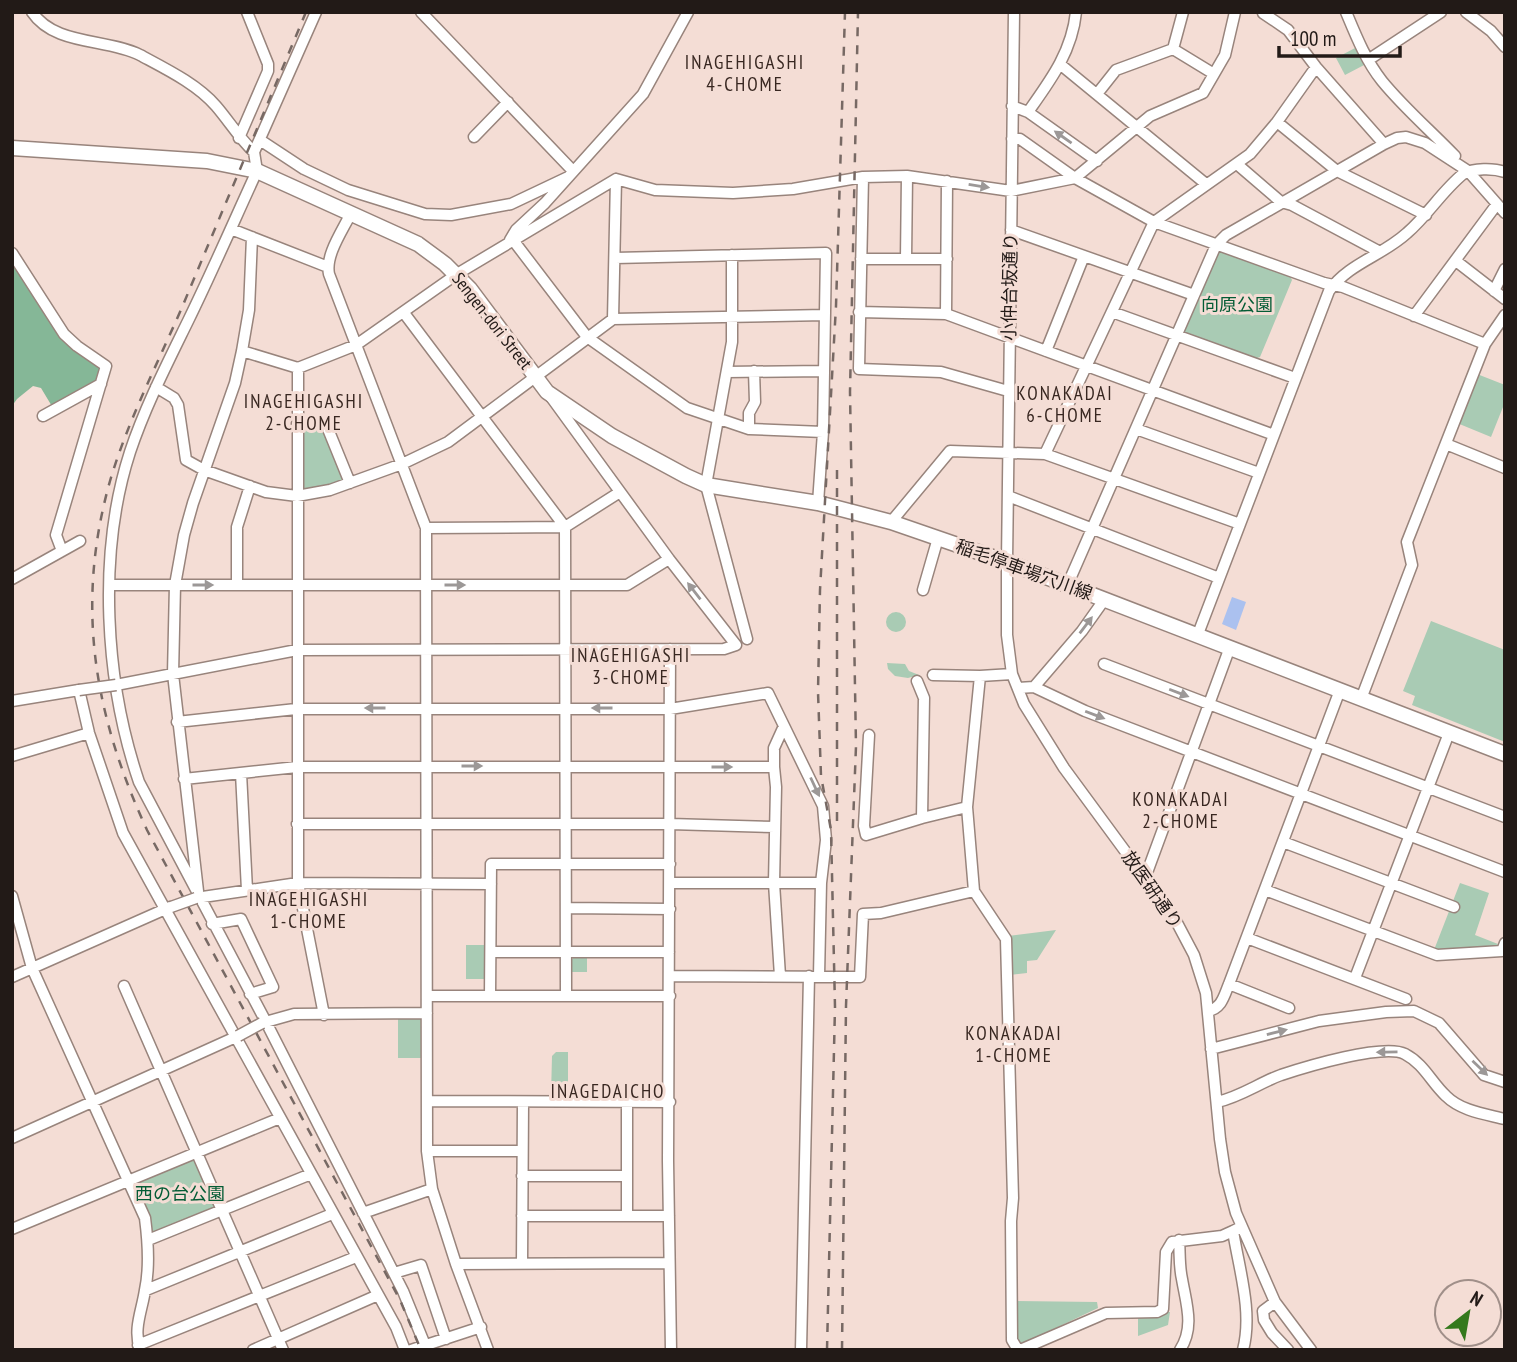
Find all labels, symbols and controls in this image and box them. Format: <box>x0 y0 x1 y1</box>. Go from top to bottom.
scale bar <box>1279 14 1400 58</box>
text: 100 m <box>1290 25 1336 52</box>
district label: INAGEHIGASHI 4-CHOME <box>685 50 805 96</box>
one-way arrow <box>1054 130 1072 144</box>
one-way arrow <box>969 181 991 192</box>
street label: 小仲台坂通り <box>997 233 1022 341</box>
street label: Sengen-dori Street <box>447 268 537 374</box>
park label: 向原公園 <box>1201 293 1273 316</box>
district label: KONAKADAI 6-CHOME <box>1016 381 1114 427</box>
district label: INAGEHIGASHI 2-CHOME <box>244 389 364 435</box>
street label: 稲毛停車場穴川線 <box>953 534 1096 605</box>
one-way arrow <box>193 579 215 591</box>
one-way arrow <box>445 580 467 591</box>
one-way arrow <box>687 583 702 601</box>
one-way arrow <box>1078 617 1093 635</box>
district label: INAGEHIGASHI 3-CHOME <box>571 643 691 689</box>
one-way arrow <box>1169 687 1190 698</box>
one-way arrow <box>363 702 385 714</box>
one-way arrow <box>591 702 613 714</box>
one-way arrow <box>1085 710 1106 721</box>
one-way arrow <box>461 761 483 772</box>
one-way arrow <box>711 761 733 773</box>
one-way arrow <box>809 777 821 797</box>
district label: KONAKADAI 2-CHOME <box>1132 787 1230 833</box>
street label: 放医研通り <box>1117 846 1188 933</box>
district label: INAGEHIGASHI 1-CHOME <box>249 887 369 933</box>
district label: KONAKADAI 1-CHOME <box>965 1021 1063 1067</box>
one-way arrow <box>1266 1026 1288 1037</box>
one-way arrow <box>1376 1047 1398 1058</box>
one-way arrow <box>1471 1060 1489 1076</box>
district label: INAGEDAICHO <box>550 1079 666 1103</box>
park label: 西の台公園 <box>135 1182 225 1205</box>
north arrow <box>1433 1278 1503 1348</box>
text: N <box>1466 1285 1487 1311</box>

